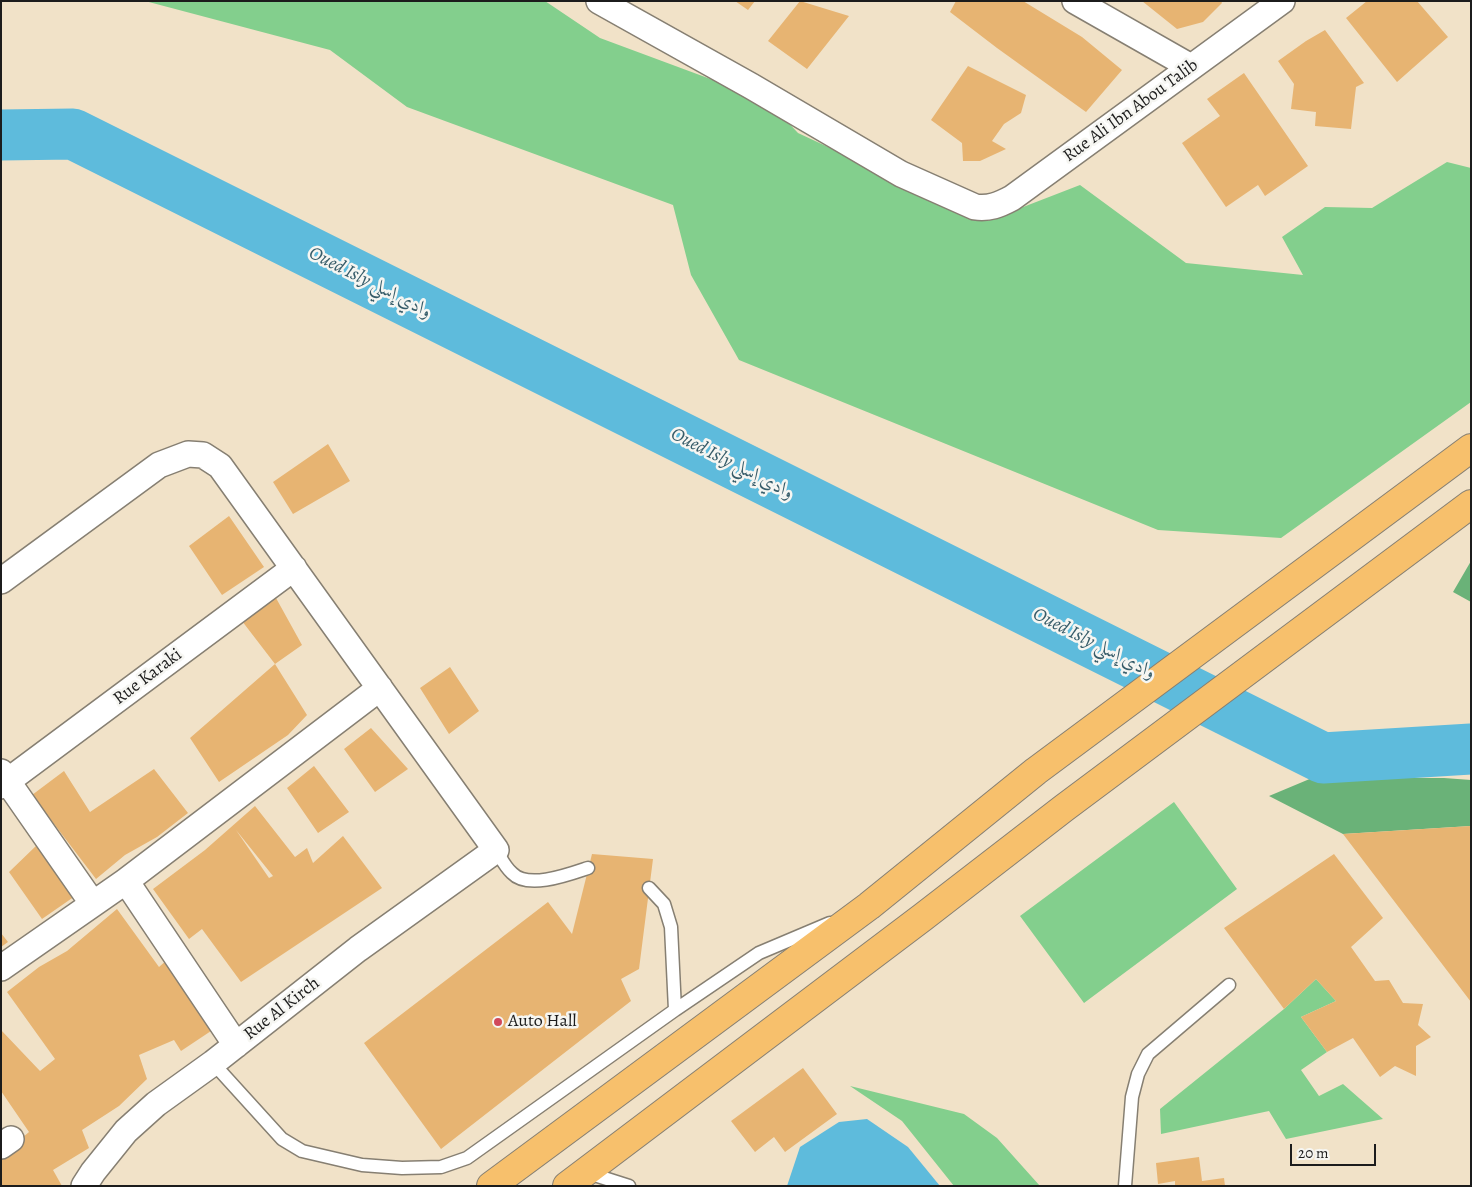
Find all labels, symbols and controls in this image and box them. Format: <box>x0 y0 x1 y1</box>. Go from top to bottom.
street label: Rue Ali Ibn Abou Talib <box>1059 55 1203 167</box>
water label: Oued Isly وادي إسلي <box>305 242 435 324</box>
water label: Oued Isly وادي إسلي <box>667 423 797 505</box>
water label: Oued Isly وادي إسلي <box>1029 603 1159 685</box>
street label: Rue Karaki <box>109 644 187 710</box>
street label: Rue Al Kirch <box>240 973 324 1045</box>
place label: Auto Hall <box>508 1011 577 1033</box>
marker: Auto Hall <box>492 1016 504 1028</box>
scale bar <box>1292 1134 1378 1166</box>
text: 20 m <box>1298 1143 1329 1163</box>

